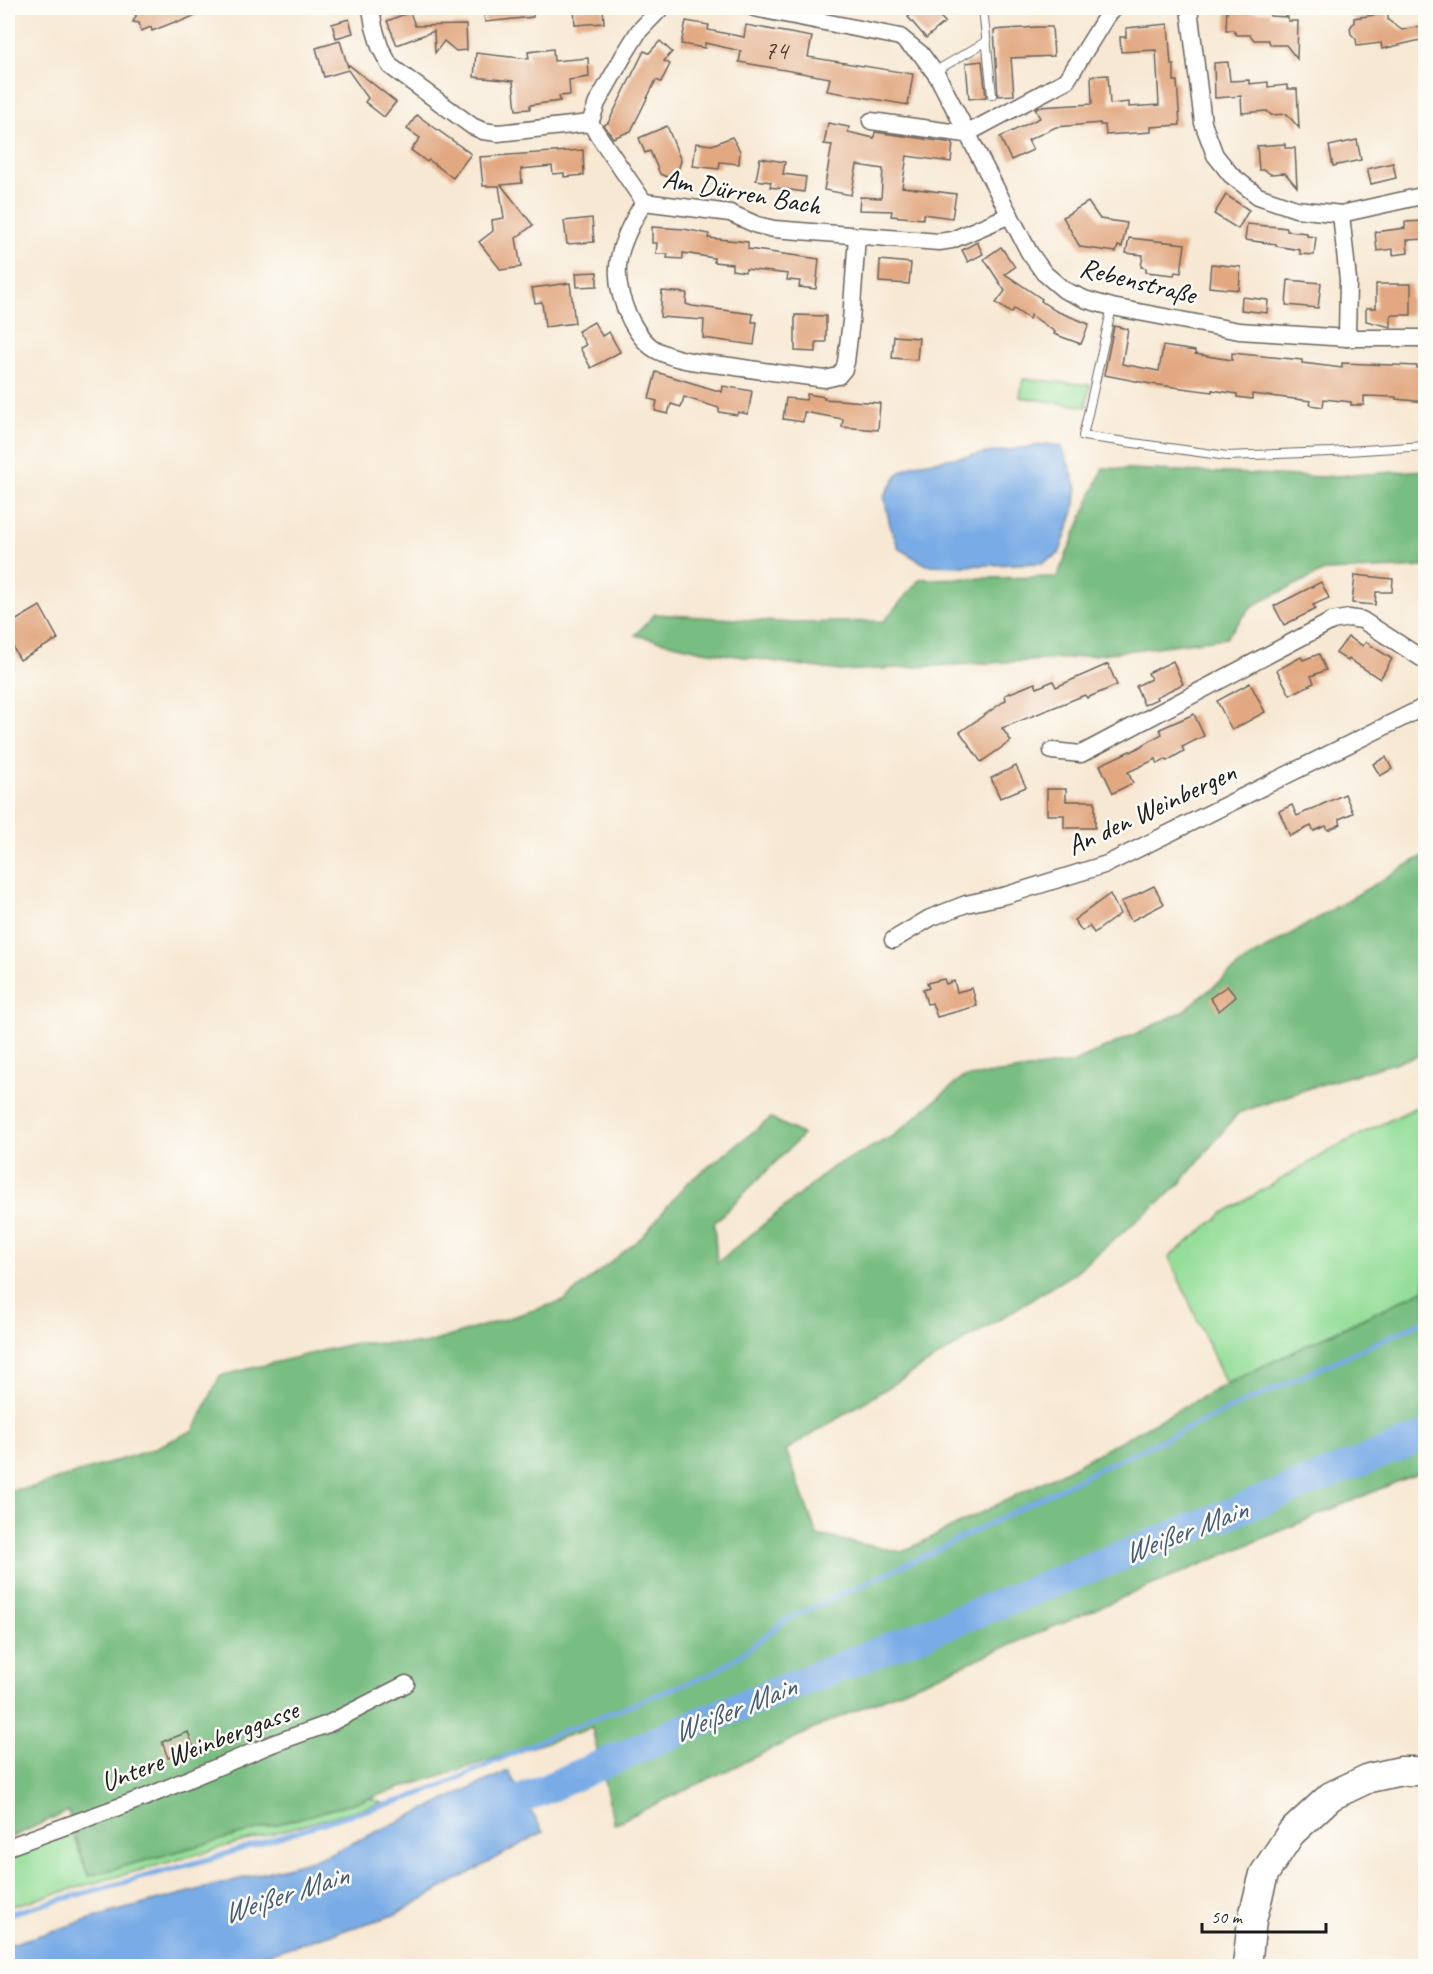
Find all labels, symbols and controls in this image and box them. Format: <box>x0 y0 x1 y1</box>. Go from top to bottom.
house number: 74 <box>764 34 790 67</box>
street label: Am Dürren Bach <box>660 160 825 223</box>
street label: Rebenstraße <box>1076 249 1201 312</box>
street label: An den Weinbergen <box>1061 754 1242 863</box>
water label: Weißer Main <box>1118 1489 1255 1572</box>
water label: Weißer Main <box>667 1666 804 1751</box>
street label: Untere Weinberggasse <box>96 1691 305 1799</box>
water label: Weißer Main <box>217 1855 355 1932</box>
scale bar <box>1202 1896 1326 1934</box>
text: 50 m <box>1211 1906 1244 1928</box>

